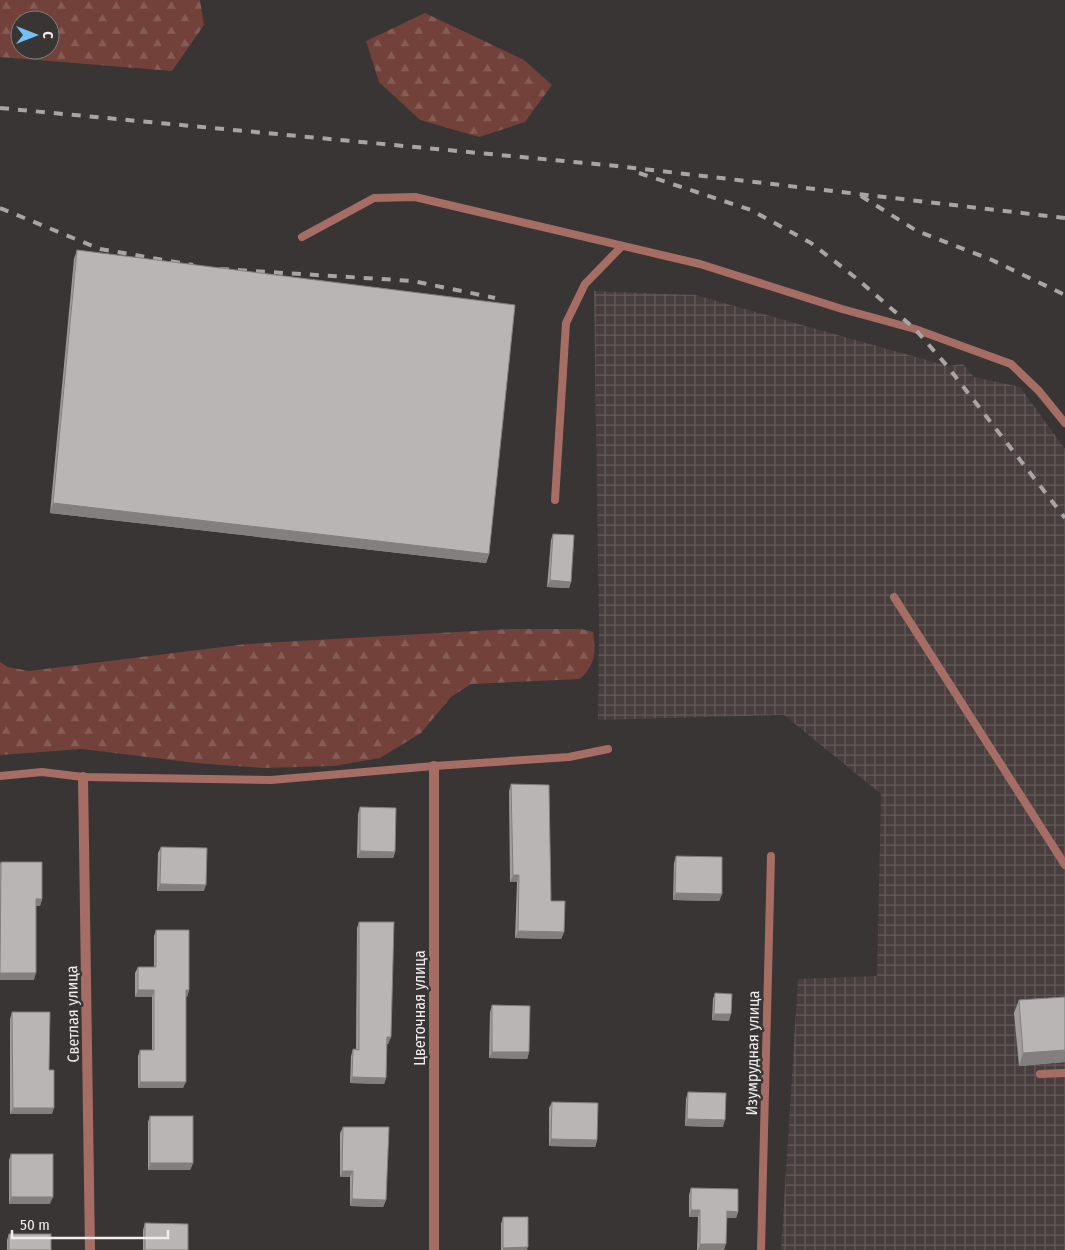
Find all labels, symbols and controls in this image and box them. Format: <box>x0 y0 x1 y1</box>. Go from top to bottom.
north arrow <box>10 10 60 60</box>
text: С <box>39 31 56 39</box>
street label: Цветочная улица <box>410 950 429 1066</box>
street label: Светлая улица <box>62 965 83 1063</box>
street label: Изумрудная улица <box>742 990 763 1116</box>
scale bar <box>12 1208 169 1240</box>
text: 50 m <box>20 1216 50 1234</box>

